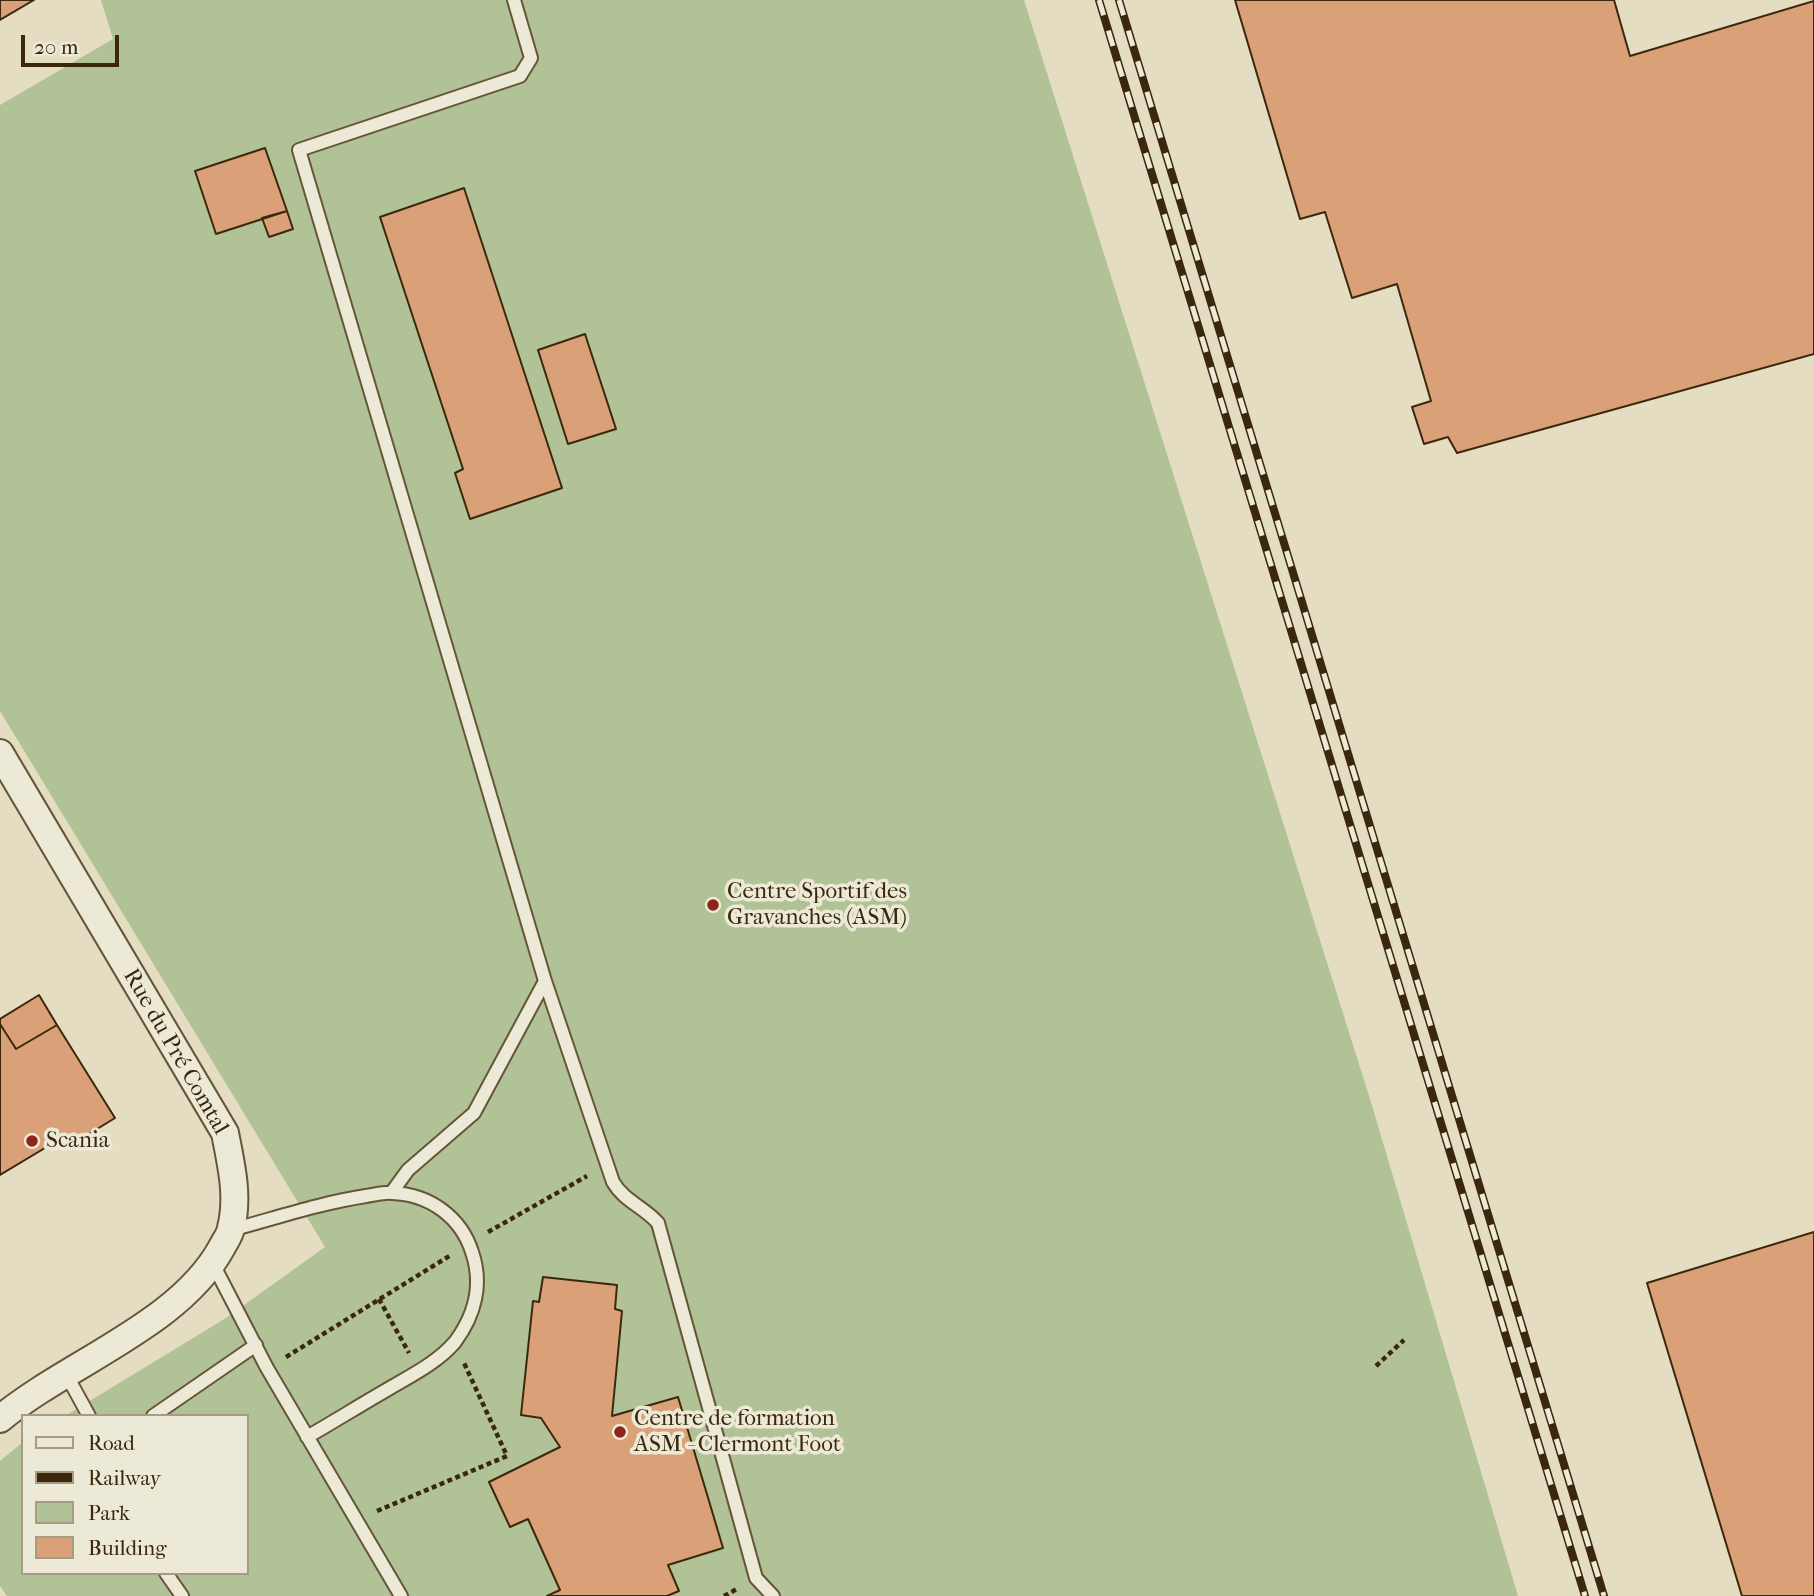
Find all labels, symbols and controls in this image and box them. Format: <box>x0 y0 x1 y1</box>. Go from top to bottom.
scale bar <box>24 21 122 65</box>
text: 20 m <box>34 35 78 59</box>
place label: Centre Sportif des Gravanches (ASM) <box>727 878 907 932</box>
marker: Centre Sportif des Gravanches (ASM) <box>705 897 721 913</box>
street label: Rue du Pré Comtal <box>116 964 234 1140</box>
place label: Scania <box>46 1127 109 1155</box>
marker: Scania <box>24 1133 40 1149</box>
place label: Centre de formation ASM - Clermont Foot <box>634 1405 841 1459</box>
legend <box>21 1414 248 1575</box>
marker: Centre de formation ASM - Clermont Foot <box>612 1424 628 1440</box>
text: Road <box>88 1431 135 1455</box>
text: Railway <box>88 1466 161 1490</box>
text: Park <box>88 1501 130 1525</box>
text: Building <box>88 1536 166 1560</box>

